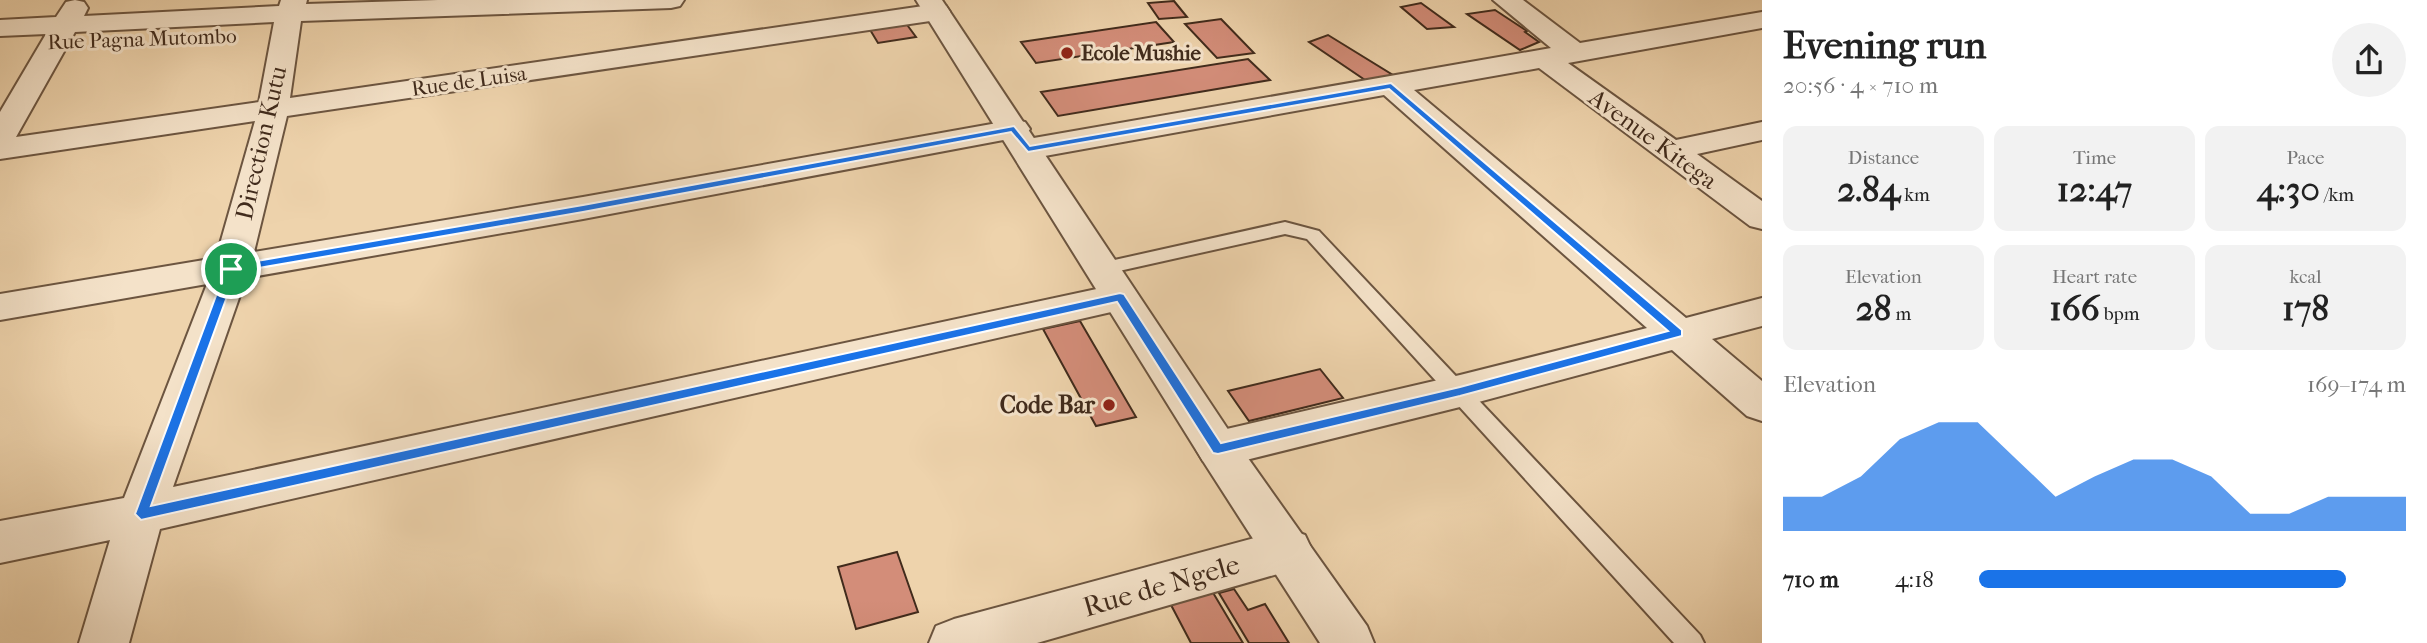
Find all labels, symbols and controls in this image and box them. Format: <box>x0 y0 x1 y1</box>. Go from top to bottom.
text: Evening run <box>1783 23 1986 68</box>
button: share <box>2332 23 2406 97</box>
street label: Rue Pagna Mutombo <box>47 24 237 54</box>
place label: Ecole Mushie <box>1081 41 1201 65</box>
marker: Ecole Mushie <box>1059 45 1075 61</box>
street label: Rue de Luisa <box>410 61 528 101</box>
street label: Direction Kutu <box>230 63 292 223</box>
text: 20:56 · 4 × 710 m <box>1783 72 1938 99</box>
street label: Avenue Kitega <box>1583 83 1723 195</box>
text: Distance <box>1848 147 1919 169</box>
text: Time <box>2073 147 2116 169</box>
text: Pace <box>2287 147 2324 169</box>
text: 2.84 <box>1837 169 1900 210</box>
text: 12:47 <box>2057 169 2132 210</box>
text: 4:30 <box>2257 169 2320 210</box>
text: km <box>1900 184 1930 206</box>
text: /km <box>2320 184 2354 206</box>
pin <box>201 239 261 299</box>
icon: arrive <box>212 250 250 288</box>
text: Elevation <box>1845 266 1922 288</box>
text: Heart rate <box>2052 266 2137 288</box>
text: kcal <box>2290 266 2321 288</box>
text: 28 <box>1856 288 1891 329</box>
text: 166 <box>2049 288 2100 329</box>
text: 178 <box>2282 288 2329 329</box>
text: m <box>1891 303 1911 325</box>
text: bpm <box>2100 303 2140 325</box>
text: Elevation <box>1783 371 1876 398</box>
text: 169–174 m <box>2307 371 2406 398</box>
place label: Code Bar <box>1000 391 1096 419</box>
marker: Code Bar <box>1101 397 1117 413</box>
street label: Rue de Ngele <box>1079 547 1243 624</box>
text: 710 m <box>1783 566 1839 593</box>
text: 4:18 <box>1895 566 1934 593</box>

